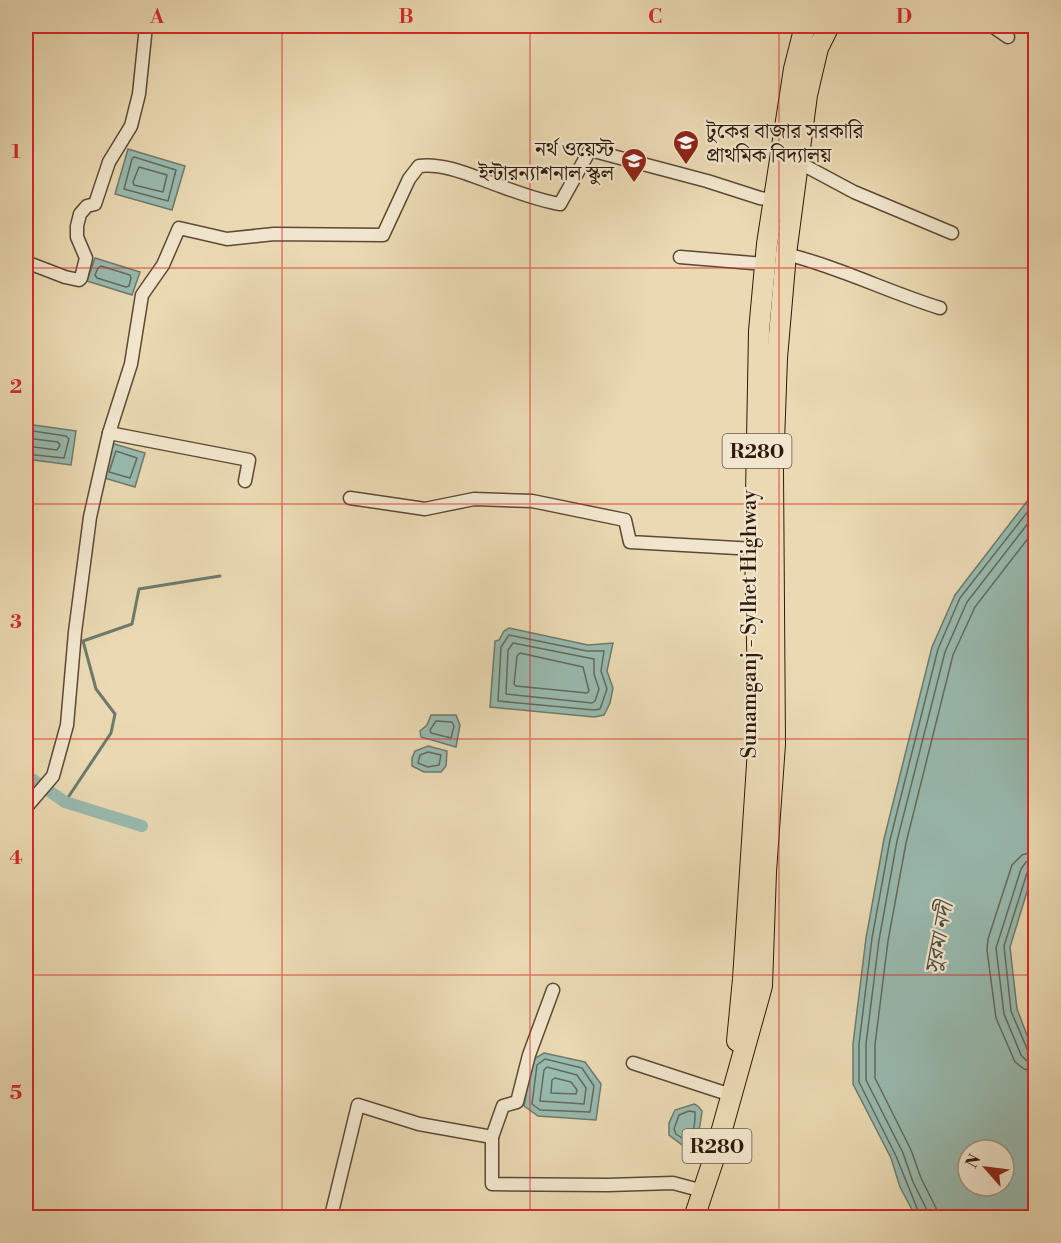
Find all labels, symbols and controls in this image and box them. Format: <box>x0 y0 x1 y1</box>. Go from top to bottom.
text: A <box>149 5 165 30</box>
text: B <box>398 5 414 30</box>
text: C <box>648 5 662 30</box>
text: D <box>896 5 912 30</box>
place label: টুকের বাজার সরকারি প্রাথমিক বিদ্যালয় <box>705 119 865 169</box>
school or university icon: টুকের বাজার সরকারি প্রাথমিক বিদ্যালয় <box>671 128 701 166</box>
place label: নর্থ ওয়েস্ট ইন্টারন্যাশনাল স্কুল <box>478 137 615 187</box>
text: 1 <box>11 140 21 165</box>
school or university icon: নর্থ ওয়েস্ট ইন্টারন্যাশনাল স্কুল <box>619 146 649 184</box>
text: 2 <box>10 375 22 400</box>
road number: R280 <box>722 434 792 468</box>
street label: Sunamganj - Sylhet Highway <box>737 489 763 758</box>
text: 3 <box>10 610 22 635</box>
text: 4 <box>9 846 23 871</box>
water label: সুরমা নদী <box>918 897 960 976</box>
text: 5 <box>10 1081 22 1106</box>
road number: R280 <box>682 1129 752 1163</box>
north arrow <box>956 1138 1016 1198</box>
text: N <box>962 1151 986 1172</box>

